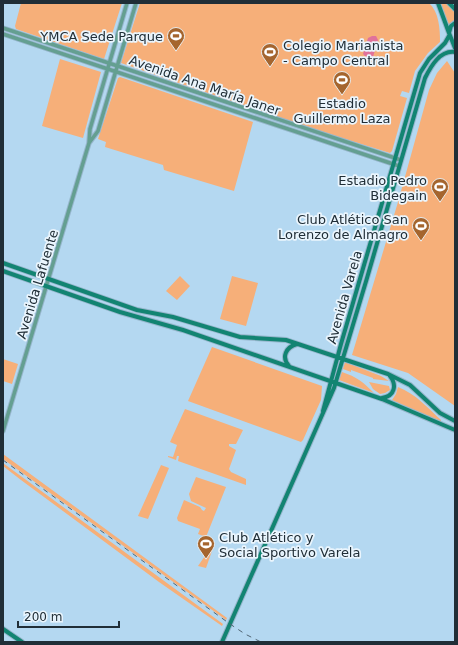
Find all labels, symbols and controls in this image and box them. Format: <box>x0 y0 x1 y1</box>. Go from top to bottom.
sports icon: YMCA Sede Parque <box>166 26 186 51</box>
place label: YMCA Sede Parque <box>39 29 163 44</box>
place label: Colegio Marianista - Campo Central <box>283 38 403 68</box>
sports icon: Colegio Marianista - Campo Central <box>260 42 280 67</box>
street label: Avenida Ana María Janer <box>127 53 283 119</box>
sports icon: Estadio Guillermo Laza <box>332 70 352 95</box>
place label: Estadio Guillermo Laza <box>293 96 391 126</box>
place label: Estadio Pedro Bidegain <box>338 173 427 203</box>
sports icon: Estadio Pedro Bidegain <box>430 177 450 202</box>
place label: Club Atlético San Lorenzo de Almagro <box>278 212 408 242</box>
sports icon: Club Atlético San Lorenzo de Almagro <box>411 216 431 241</box>
street label: Avenida Lafuente <box>14 228 61 341</box>
street label: Avenida Varela <box>324 249 365 346</box>
place label: Club Atlético y Social Sportivo Varela <box>219 530 360 560</box>
sports icon: Club Atlético y Social Sportivo Varela <box>196 534 216 559</box>
scale bar <box>18 603 119 629</box>
text: 200 m <box>24 610 62 624</box>

